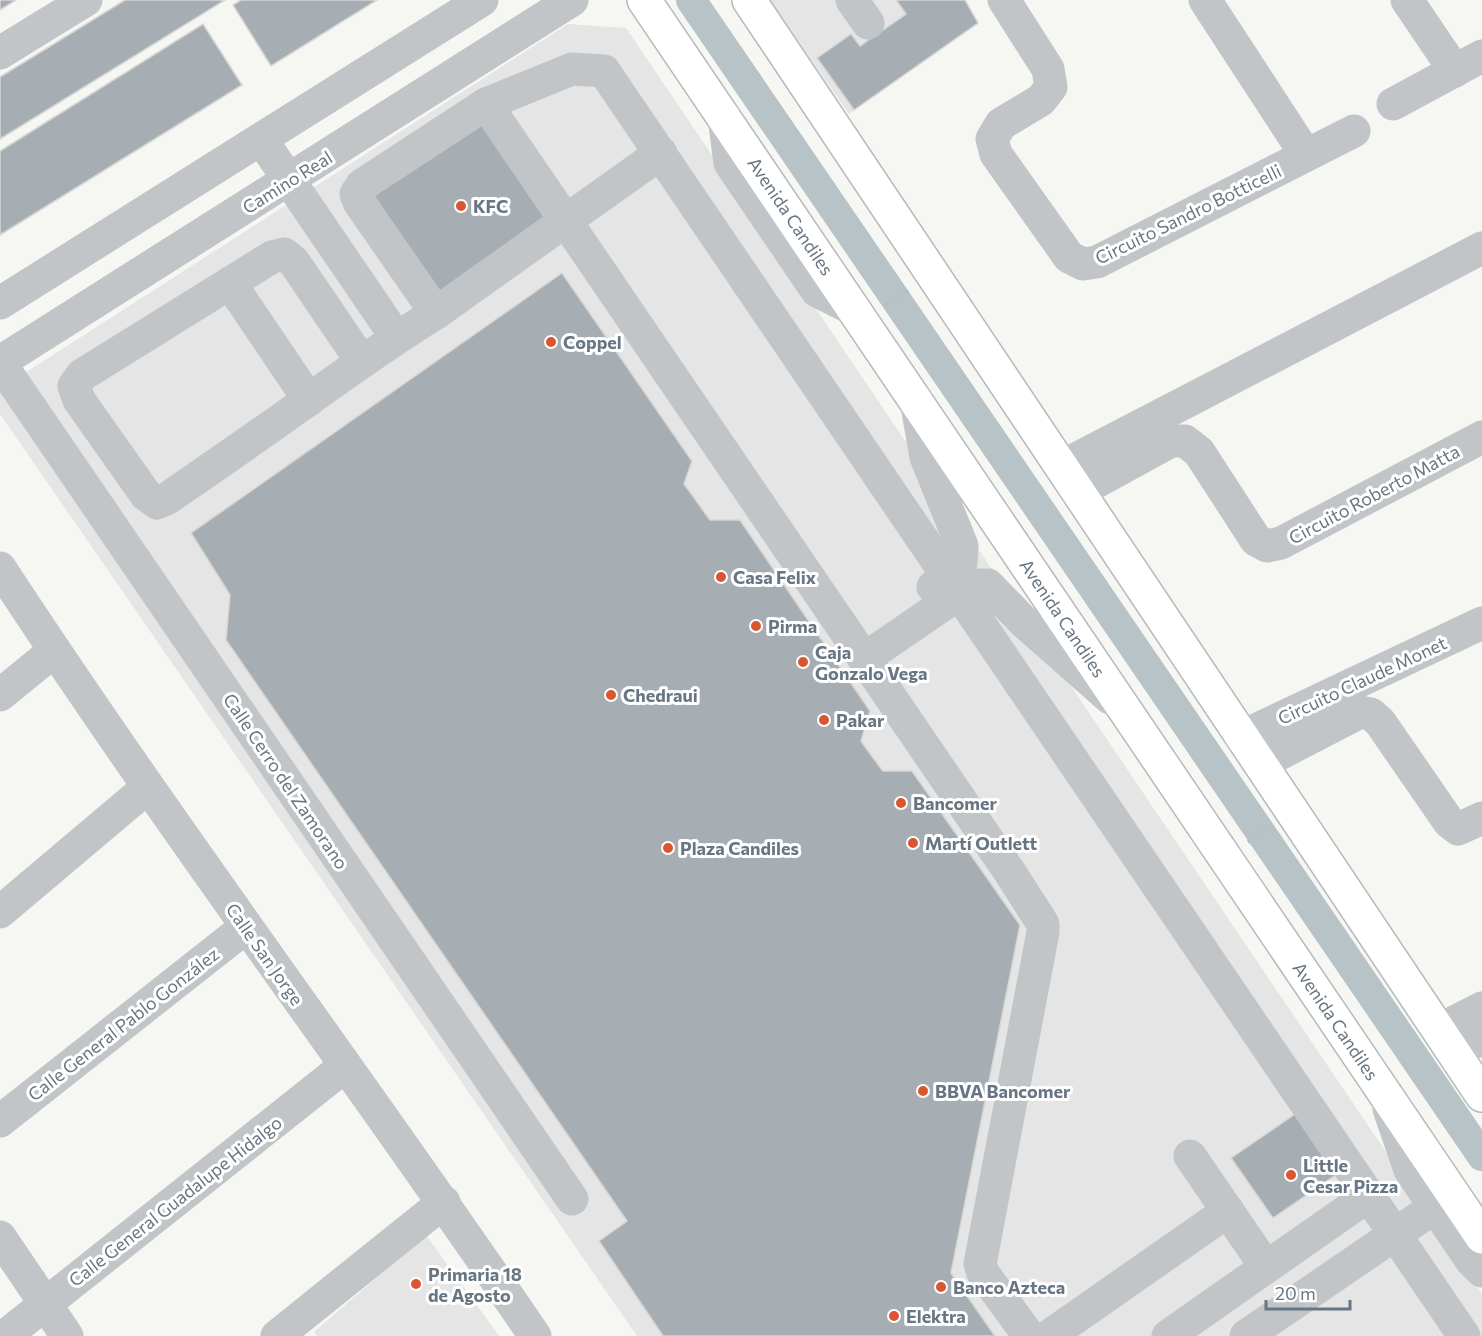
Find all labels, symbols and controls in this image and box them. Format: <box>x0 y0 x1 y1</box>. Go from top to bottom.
street label: Camino Real <box>238 146 336 218</box>
street label: Avenida Candiles <box>743 153 839 279</box>
street label: Circuito Sandro Botticelli <box>1091 159 1285 269</box>
place label: KFC <box>473 195 508 217</box>
marker: KFC <box>454 199 468 213</box>
place label: Coppel <box>563 331 622 353</box>
marker: Coppel <box>544 335 558 349</box>
street label: Circuito Roberto Matta <box>1285 440 1463 548</box>
street label: Avenida Candiles <box>1015 555 1111 681</box>
place label: Casa Felix <box>733 566 816 588</box>
marker: Casa Felix <box>714 570 728 584</box>
place label: Pirma <box>768 615 817 637</box>
marker: Pirma <box>749 619 763 633</box>
street label: Circuito Claude Monet <box>1274 631 1450 729</box>
place label: Caja Gonzalo Vega <box>815 641 927 684</box>
marker: Caja Gonzalo Vega <box>796 655 810 669</box>
place label: Chedraui <box>623 684 698 706</box>
marker: Chedraui <box>604 688 618 702</box>
street label: Calle Cerro del Zamorano <box>219 689 353 873</box>
place label: Pakar <box>836 709 885 731</box>
marker: Pakar <box>817 713 831 727</box>
place label: Bancomer <box>913 792 997 814</box>
marker: Bancomer <box>894 796 908 810</box>
place label: Martí Outlett <box>925 832 1038 854</box>
marker: Martí Outlett <box>906 836 920 850</box>
place label: Plaza Candiles <box>680 837 799 859</box>
marker: Plaza Candiles <box>661 841 675 855</box>
street label: Calle San Jorge <box>222 899 308 1009</box>
street label: Calle General Pablo González <box>23 943 223 1105</box>
street label: Avenida Candiles <box>1288 958 1384 1084</box>
place label: BBVA Bancomer <box>935 1080 1071 1102</box>
marker: BBVA Bancomer <box>916 1084 930 1098</box>
street label: Calle General Guadalupe Hidalgo <box>64 1111 286 1291</box>
place label: Little Cesar Pizza <box>1303 1154 1398 1197</box>
marker: Little Cesar Pizza <box>1284 1168 1298 1182</box>
place label: Primaria 18 de Agosto <box>428 1263 522 1306</box>
scale bar <box>1266 1273 1350 1311</box>
place label: Banco Azteca <box>953 1276 1065 1298</box>
marker: Primaria 18 de Agosto <box>409 1277 423 1291</box>
marker: Banco Azteca <box>934 1280 948 1294</box>
text: 20 m <box>1275 1282 1316 1304</box>
place label: Elektra <box>906 1305 966 1327</box>
marker: Elektra <box>887 1309 901 1323</box>

